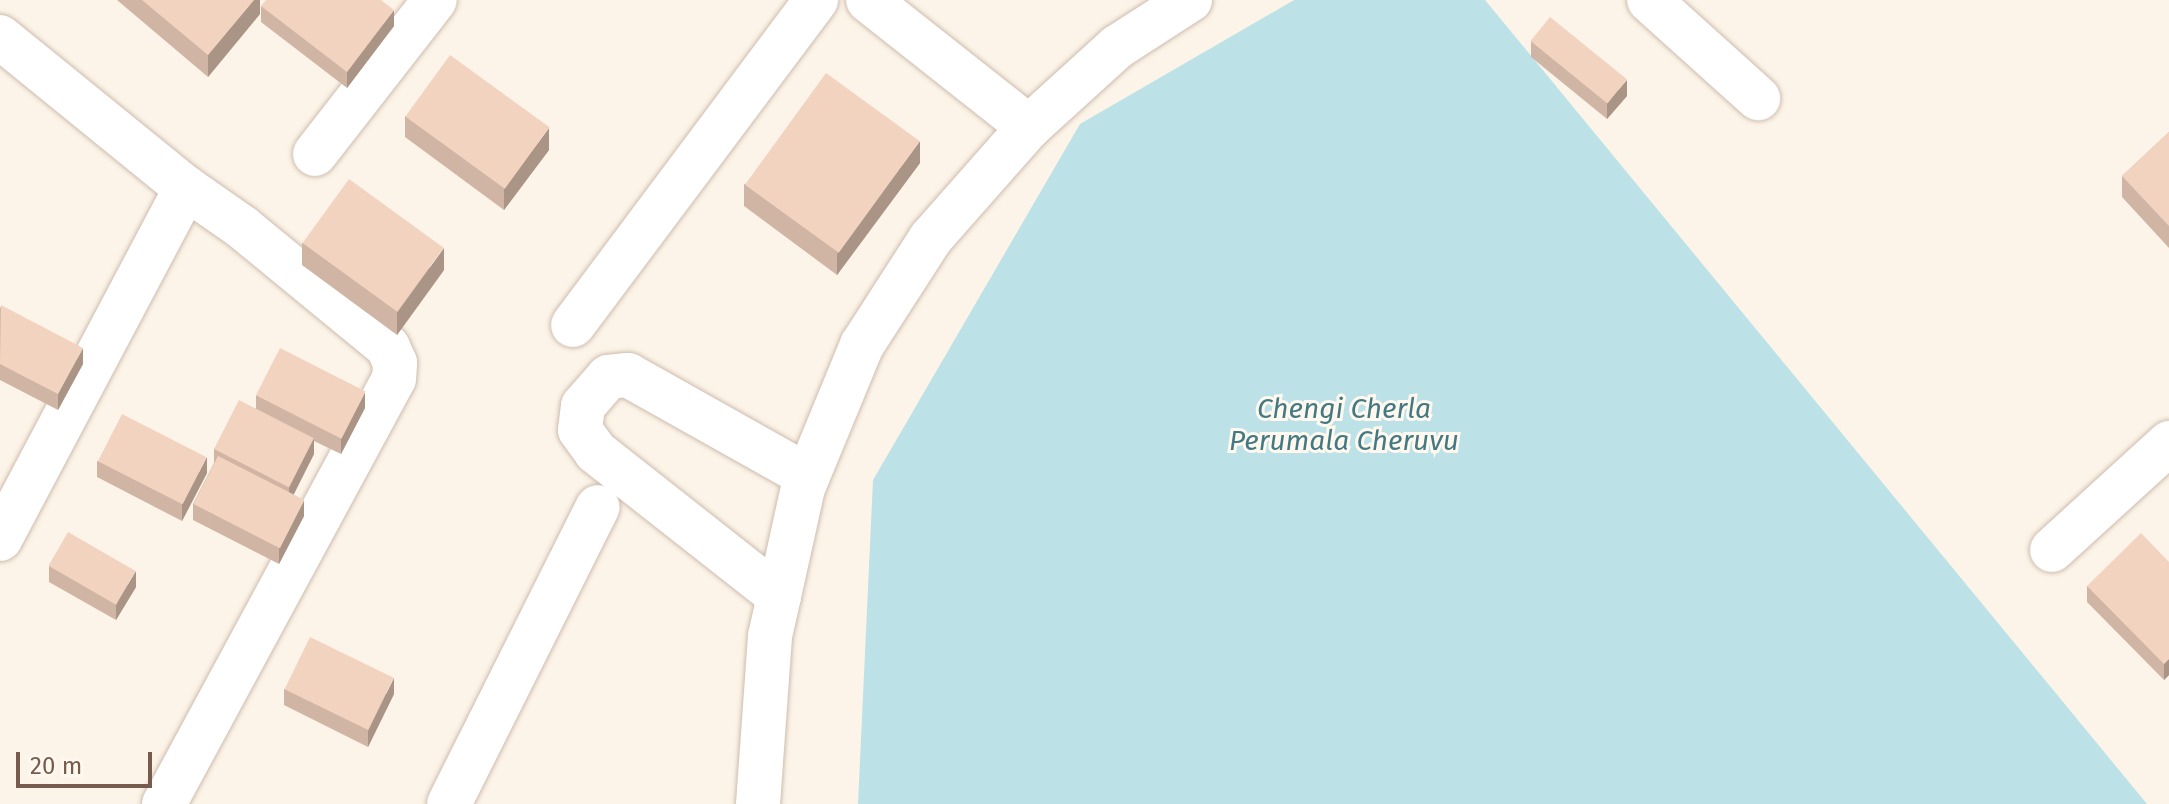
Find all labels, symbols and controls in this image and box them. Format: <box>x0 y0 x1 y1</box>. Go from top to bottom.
water label: Chengi Cherla Perumala Cheruvu <box>1229 392 1459 458</box>
scale bar <box>20 736 156 786</box>
text: 20 m <box>30 752 82 780</box>

